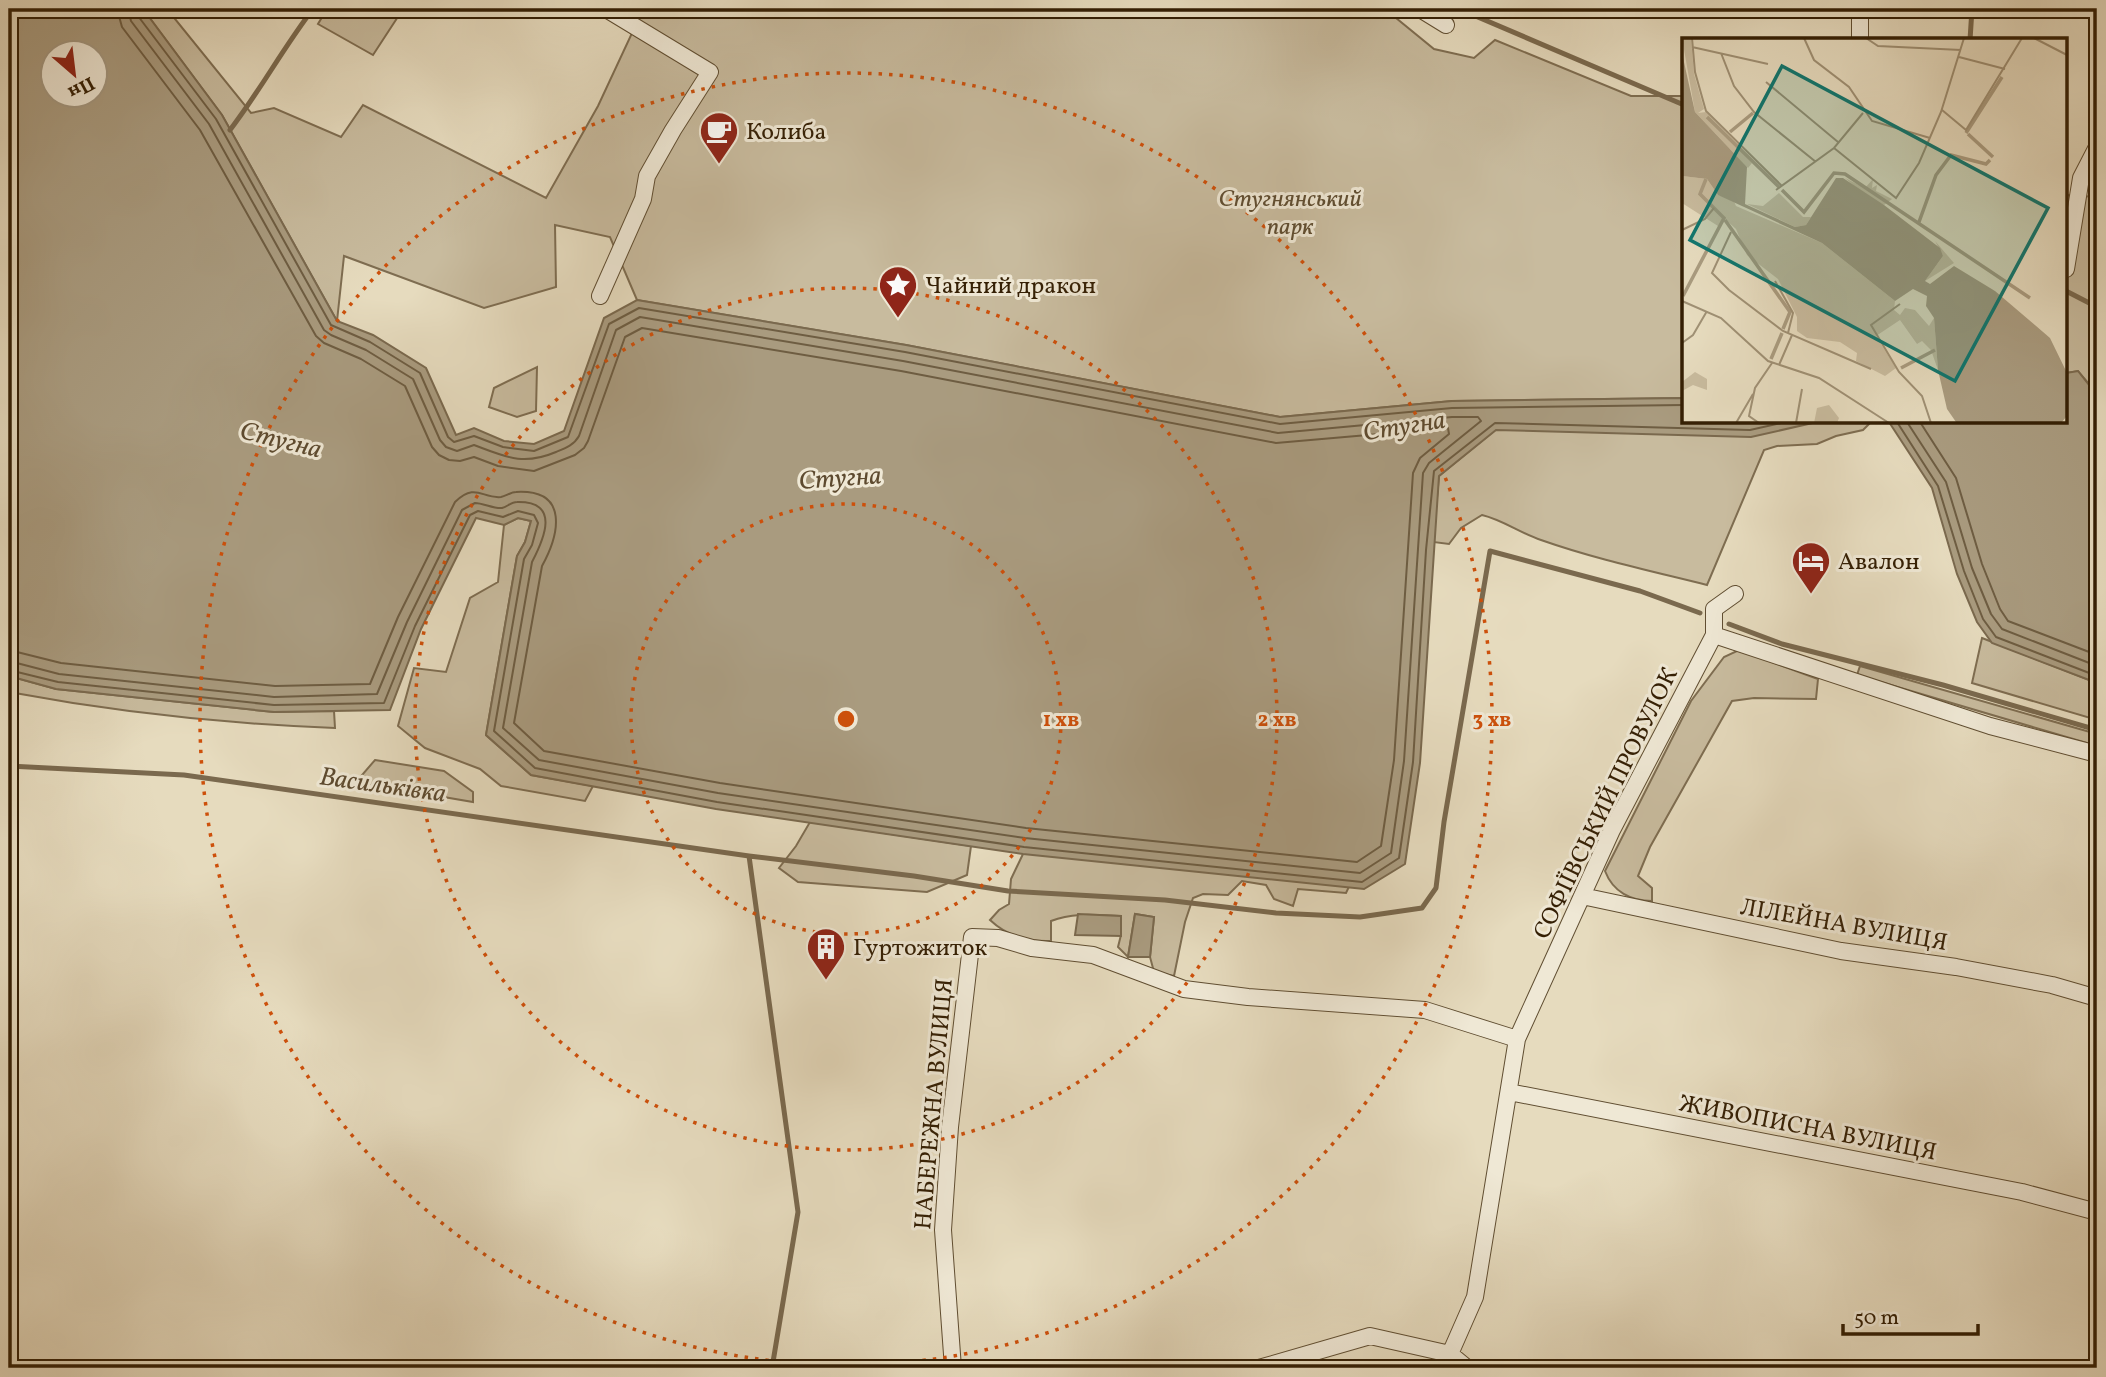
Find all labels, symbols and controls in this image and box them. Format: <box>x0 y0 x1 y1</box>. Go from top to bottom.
north arrow <box>38 38 108 108</box>
inset map <box>1682 38 2068 424</box>
text: Пн <box>63 69 99 105</box>
cafe icon: Колиба <box>698 110 740 165</box>
place label: Колиба <box>746 116 826 150</box>
park label: Стугнянський парк <box>1218 183 1362 245</box>
place icon: Чайний дракон <box>877 264 919 319</box>
place label: Чайний дракон <box>925 270 1096 304</box>
water label: Стугна <box>1360 403 1448 451</box>
water label: Стугна <box>236 413 325 468</box>
water label: Стугна <box>797 458 883 500</box>
hotel icon: Авалон <box>1790 540 1832 595</box>
place label: Авалон <box>1838 546 1920 580</box>
street label: СОФІЇВСЬКИЙ ПРОВУЛОК <box>1526 662 1687 945</box>
text: 1 хв <box>1043 706 1079 735</box>
text: 2 хв <box>1257 706 1297 735</box>
text: 3 хв <box>1473 706 1511 735</box>
centre of rings <box>834 707 858 731</box>
water label: Васильківка <box>317 759 448 813</box>
street label: ЛІЛЕЙНА ВУЛИЦЯ <box>1737 891 1950 961</box>
building icon: Гуртожиток <box>805 926 847 981</box>
place label: Гуртожиток <box>853 932 988 966</box>
street label: НАБЕРЕЖНА ВУЛИЦЯ <box>907 977 963 1231</box>
street label: ЖИВОПИСНА ВУЛИЦЯ <box>1676 1087 1939 1171</box>
scale bar <box>1843 1293 1978 1337</box>
text: 50 m <box>1854 1304 1899 1333</box>

